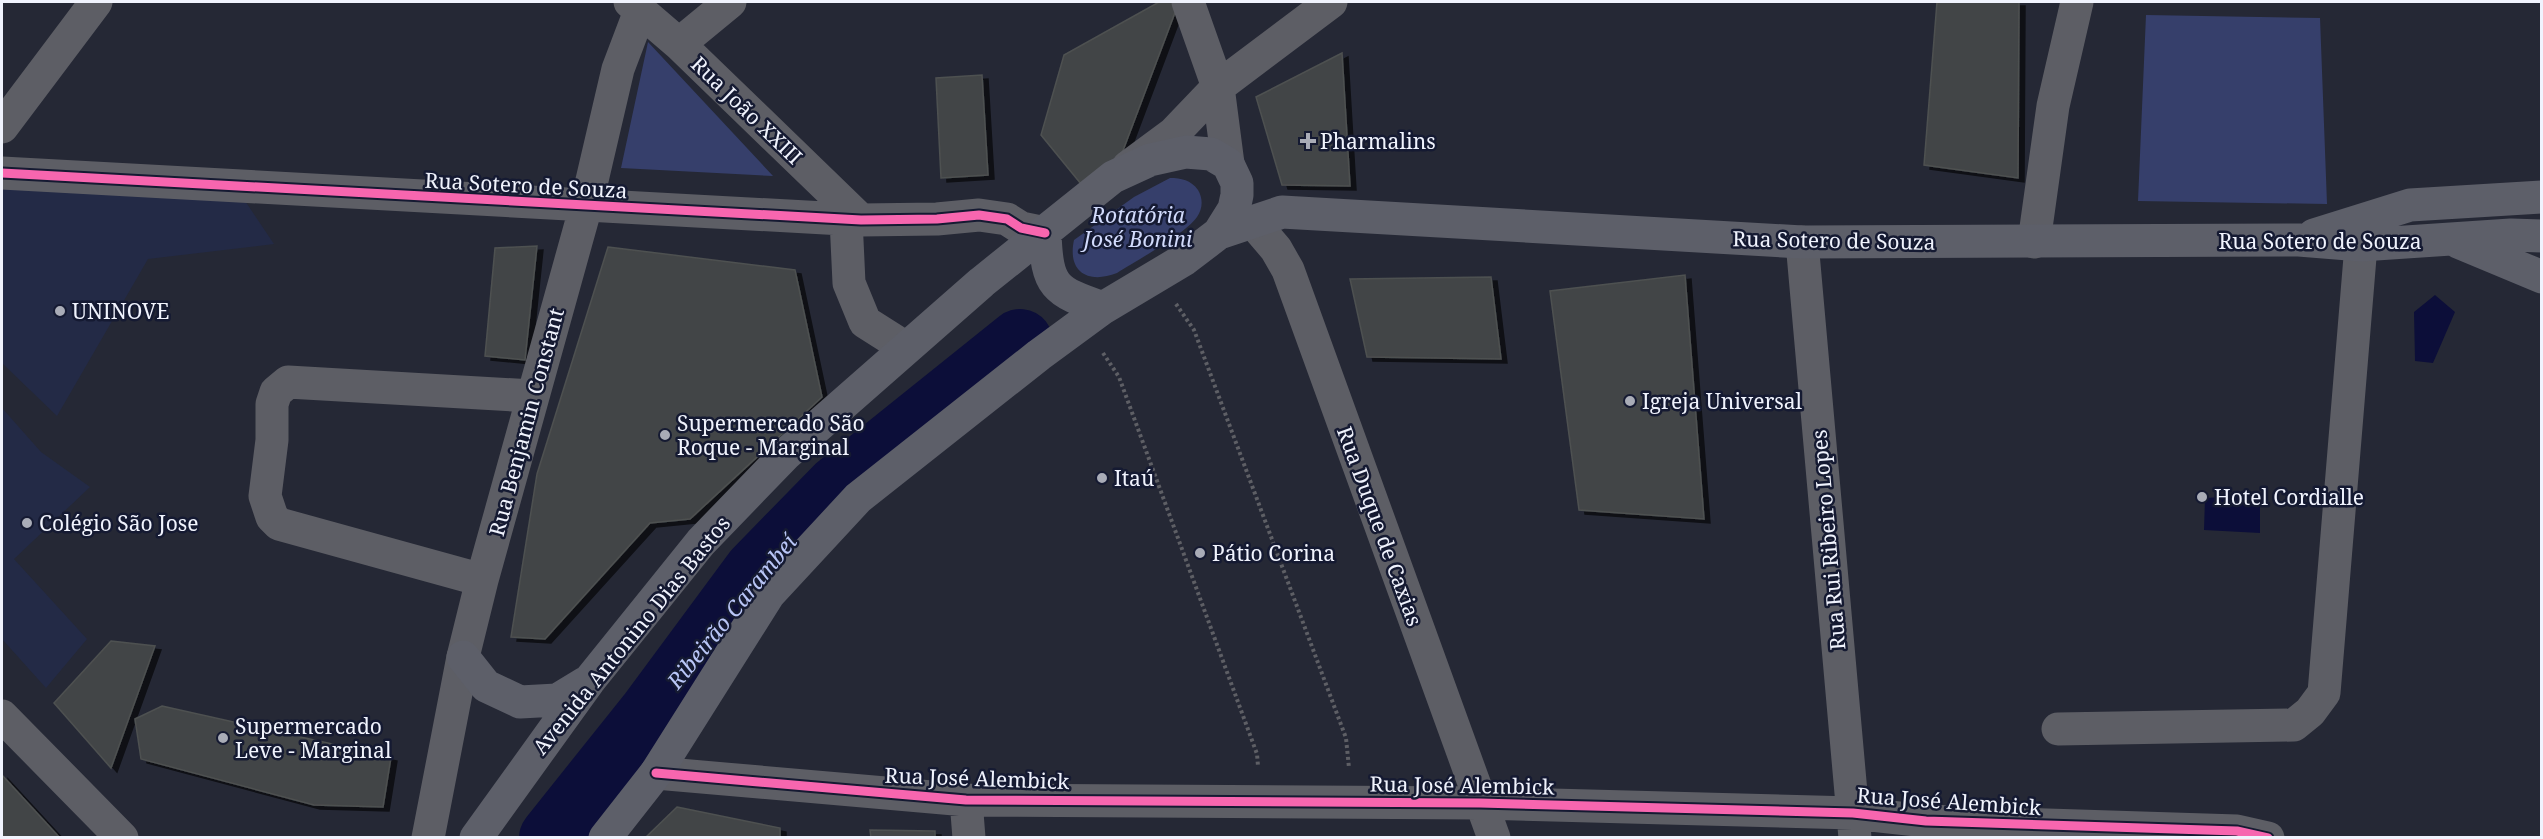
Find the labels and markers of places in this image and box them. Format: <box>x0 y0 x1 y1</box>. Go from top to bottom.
place label: Pharmalins <box>1320 127 1436 155</box>
marker: Pharmalins <box>1301 134 1315 148</box>
place label: UNINOVE <box>72 297 169 325</box>
marker: UNINOVE <box>53 304 67 318</box>
place label: Igreja Universal <box>1642 387 1803 415</box>
marker: Igreja Universal <box>1623 394 1637 408</box>
place label: Supermercado São Roque - Marginal <box>677 409 865 461</box>
marker: Supermercado São Roque - Marginal <box>658 428 672 442</box>
place label: Itaú <box>1114 464 1154 492</box>
marker: Itaú <box>1095 471 1109 485</box>
place label: Hotel Cordialle <box>2214 483 2364 511</box>
marker: Hotel Cordialle <box>2195 490 2209 504</box>
place label: Colégio São Jose <box>39 509 199 537</box>
marker: Colégio São Jose <box>20 516 34 530</box>
place label: Pátio Corina <box>1212 539 1335 567</box>
marker: Pátio Corina <box>1193 546 1207 560</box>
place label: Supermercado Leve - Marginal <box>235 712 392 764</box>
marker: Supermercado Leve - Marginal <box>216 731 230 745</box>

